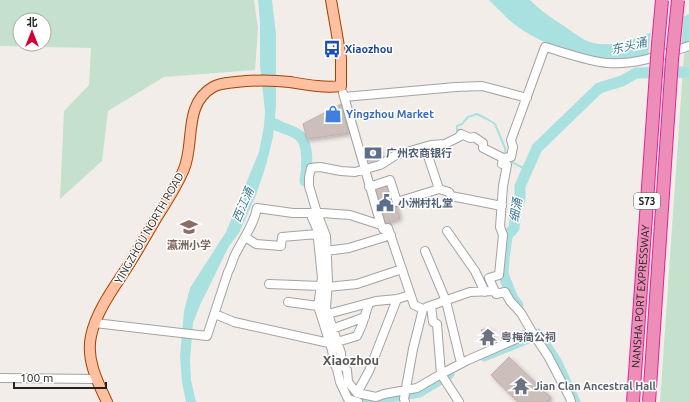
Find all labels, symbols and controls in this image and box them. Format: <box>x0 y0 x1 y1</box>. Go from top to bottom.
north arrow <box>12 12 52 52</box>
text: 北 <box>27 16 38 28</box>
water label: 东头涌 <box>610 35 650 56</box>
bus stop icon: Xiaozhou <box>322 39 342 59</box>
place label: Xiaozhou <box>345 43 393 55</box>
shop icon: Yingzhou Market <box>323 104 343 124</box>
place label: Yingzhou Market <box>346 108 434 120</box>
bank icon: 广州农商银行 <box>363 143 383 163</box>
place label: 广州农商银行 <box>386 147 452 159</box>
street label: YINGZHOU NORTH ROAD <box>112 170 186 286</box>
water label: 西江涌 <box>230 184 256 224</box>
public building icon: 小洲村礼堂 <box>375 193 395 213</box>
road number: S73 <box>634 193 660 209</box>
water label: 细涌 <box>507 195 524 223</box>
place label: 小洲村礼堂 <box>398 197 453 209</box>
school or university icon: 瀛洲小学 <box>179 217 199 237</box>
street label: NANSHA PORT EXPRESSWAY <box>629 224 651 368</box>
place label: 瀛洲小学 <box>167 239 211 251</box>
temple icon: 粤梅简公祠 <box>478 327 498 347</box>
place label: 粤梅简公祠 <box>501 331 556 343</box>
district label: Xiaozhou <box>323 353 379 367</box>
scale bar <box>14 364 106 390</box>
text: 100 m <box>20 371 53 384</box>
temple icon: Jian Clan Ancestral Hall <box>511 376 531 396</box>
place label: Jian Clan Ancestral Hall <box>534 380 657 392</box>

